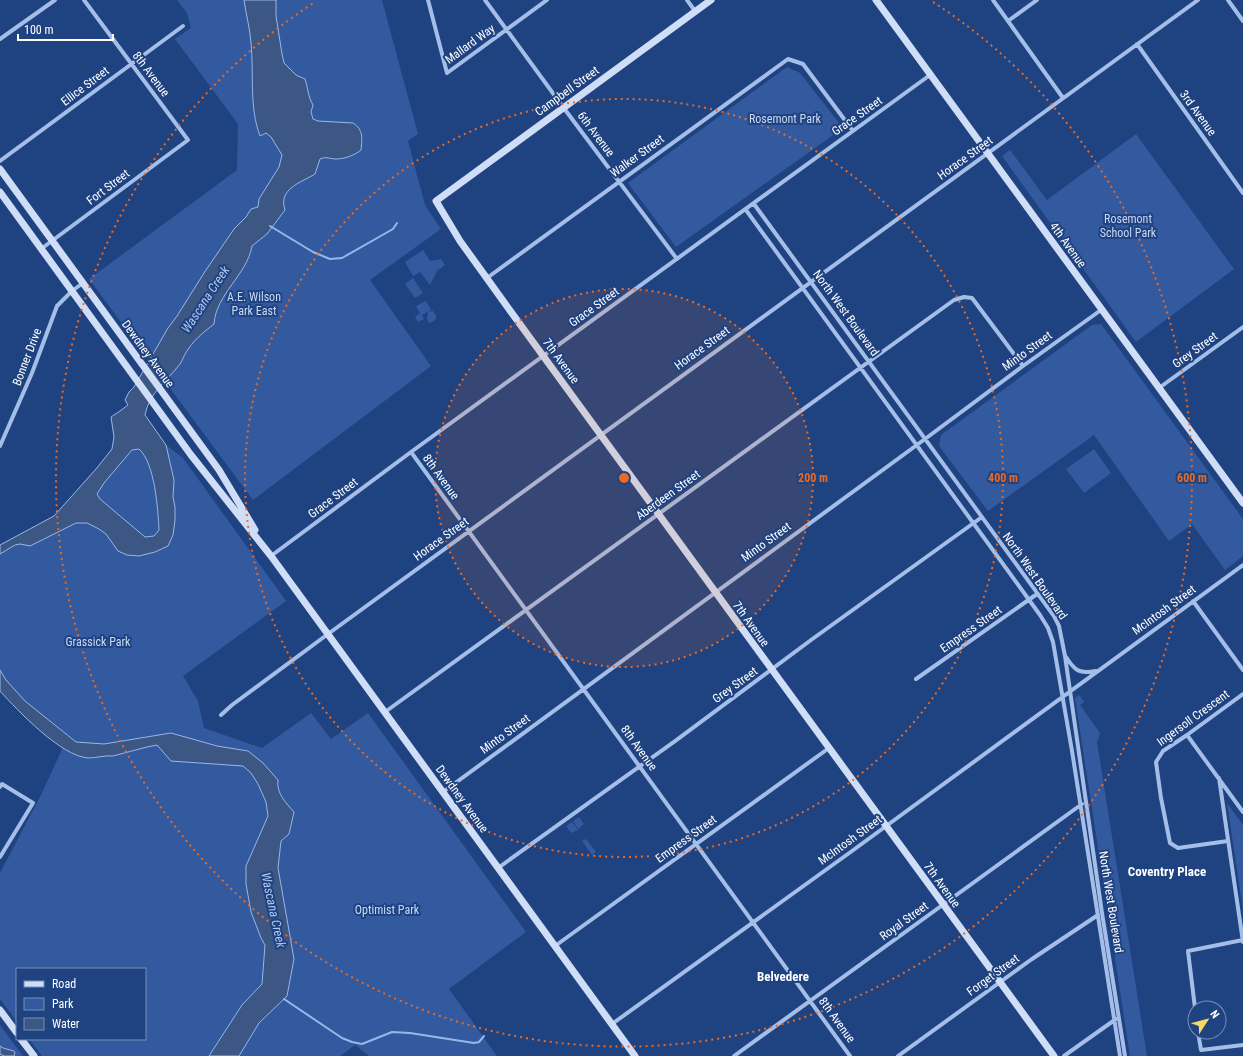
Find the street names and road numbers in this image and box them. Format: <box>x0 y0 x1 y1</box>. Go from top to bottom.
street label: Mallard Way <box>442 21 498 67</box>
street label: 8th Avenue <box>130 49 173 100</box>
street label: Ellice Street <box>58 63 112 109</box>
street label: Campbell Street <box>532 63 602 119</box>
street label: 3rd Avenue <box>1177 88 1219 139</box>
street label: Grace Street <box>829 93 885 138</box>
street label: 6th Avenue <box>575 109 618 160</box>
street label: Walker Street <box>607 132 667 180</box>
street label: Horace Street <box>935 133 996 183</box>
street label: Fort Street <box>84 166 133 208</box>
street label: 4th Avenue <box>1047 220 1089 271</box>
street label: North West Boulevard <box>810 267 882 359</box>
street label: Grace Street <box>566 284 622 330</box>
street label: Dewdney Avenue <box>119 318 177 391</box>
street label: Horace Street <box>672 323 733 373</box>
street label: Bonner Drive <box>10 326 44 388</box>
street label: Minto Street <box>999 328 1055 374</box>
street label: Grey Street <box>1170 329 1221 371</box>
street label: 7th Avenue <box>540 336 582 387</box>
street label: 8th Avenue <box>420 452 462 503</box>
street label: Aberdeen Street <box>633 467 703 523</box>
street label: Grace Street <box>306 475 361 521</box>
street label: Horace Street <box>411 514 472 564</box>
street label: Minto Street <box>738 519 794 565</box>
street label: North West Boulevard <box>1000 530 1070 622</box>
street label: McIntosh Street <box>1130 582 1199 638</box>
street label: 7th Avenue <box>730 599 772 650</box>
street label: Empress Street <box>938 602 1005 655</box>
street label: Grey Street <box>710 664 761 706</box>
street label: Ingersoll Crescent <box>1154 687 1232 749</box>
street label: Minto Street <box>477 711 533 757</box>
street label: 8th Avenue <box>618 723 660 774</box>
street label: Dewdney Avenue <box>433 763 491 836</box>
street label: Empress Street <box>653 812 720 866</box>
street label: McIntosh Street <box>816 812 885 868</box>
street label: North West Boulevard <box>1096 850 1126 954</box>
street label: 7th Avenue <box>921 860 963 911</box>
street label: Royal Street <box>877 898 931 943</box>
street label: Forget Street <box>964 951 1022 999</box>
street label: 8th Avenue <box>816 995 858 1046</box>

